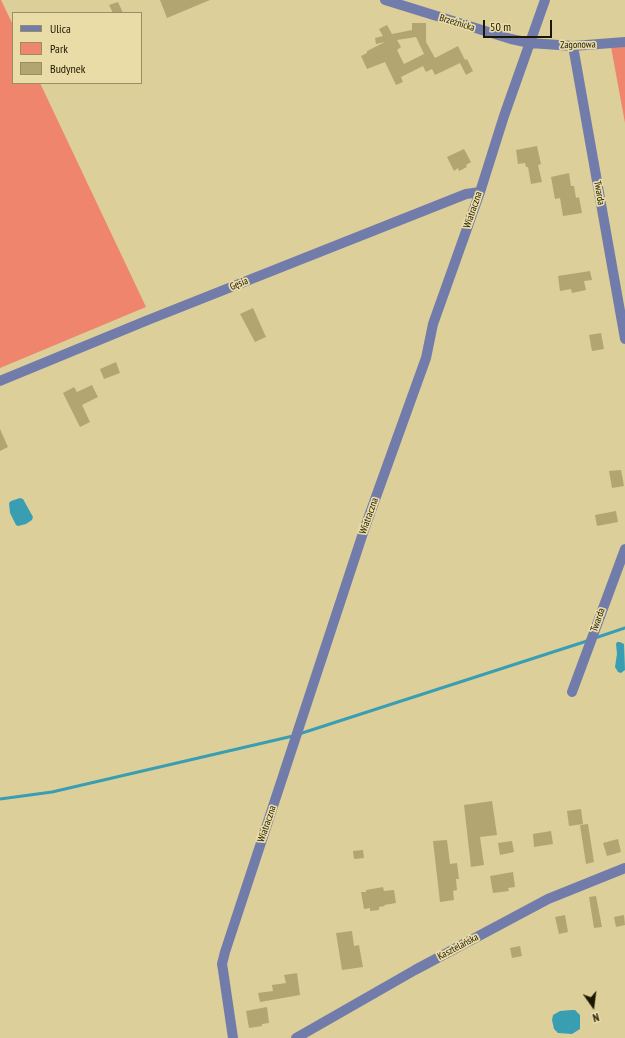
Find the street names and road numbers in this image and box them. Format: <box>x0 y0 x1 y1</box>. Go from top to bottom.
street label: Brzeźnicka <box>438 12 476 34</box>
street label: Zagonowa <box>560 39 596 51</box>
street label: Twarda <box>591 180 607 206</box>
street label: Wiatraczna <box>461 190 485 230</box>
street label: Gęsia <box>228 275 250 293</box>
street label: Wiatraczna <box>357 496 381 536</box>
street label: Twarda <box>588 606 608 634</box>
street label: Wiatraczna <box>255 804 279 844</box>
street label: Kasztelańska <box>436 931 480 963</box>

